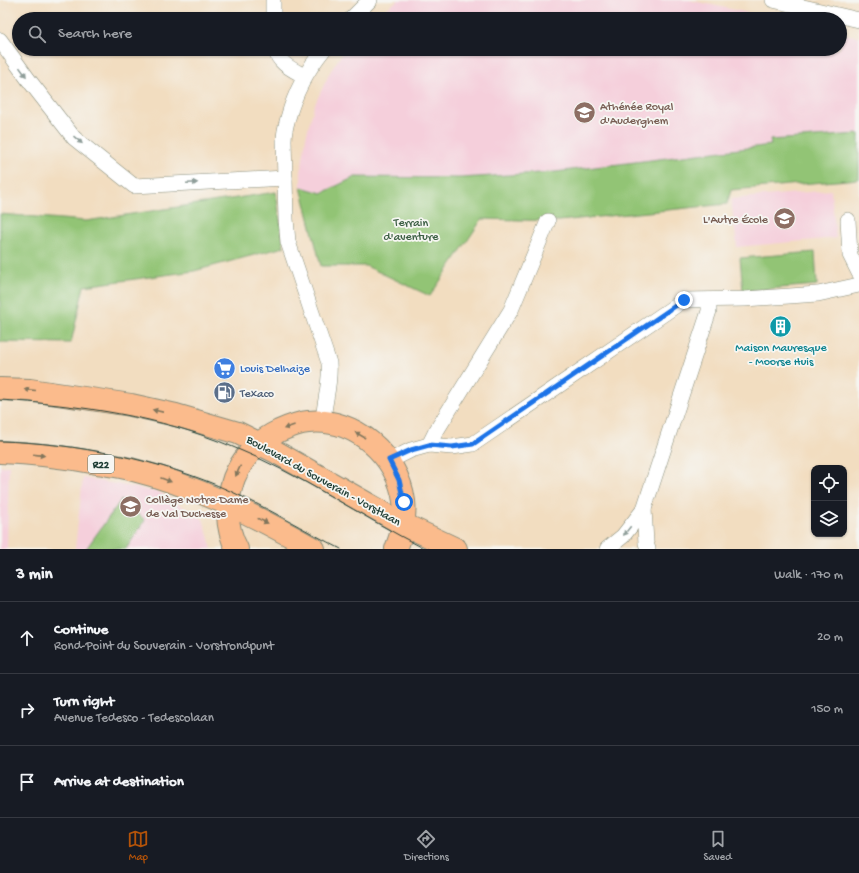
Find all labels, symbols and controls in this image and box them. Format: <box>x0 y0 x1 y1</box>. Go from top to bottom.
search box <box>12 12 847 56</box>
icon: search <box>26 23 48 45</box>
text: Search here <box>58 25 132 43</box>
one-way arrow <box>19 66 27 77</box>
school or university icon: Athénée Royal d'Auderghem <box>572 100 598 126</box>
place label: Athénée Royal d'Auderghem <box>600 101 674 129</box>
one-way arrow <box>73 136 83 145</box>
one-way arrow <box>186 180 199 186</box>
school or university icon: L'Autre École <box>771 206 797 232</box>
place label: L'Autre École <box>703 214 769 228</box>
park label: Terrain d'aventure <box>384 217 439 245</box>
route end <box>675 291 693 309</box>
building icon: Maison Mauresque - Moorse Huis <box>768 313 794 339</box>
place label: Maison Mauresque - Moorse Huis <box>735 342 827 370</box>
supermarket icon: Louis Delhaize <box>212 355 238 381</box>
place label: Louis Delhaize <box>240 363 311 377</box>
fuel station icon: Texaco <box>211 380 237 406</box>
one-way arrow <box>24 387 36 393</box>
place label: Texaco <box>239 388 274 402</box>
one-way arrow <box>152 408 164 414</box>
one-way arrow <box>283 425 295 431</box>
one-way arrow <box>354 431 366 438</box>
street label: Boulevard du Souverain - Vorstlaan <box>243 433 403 530</box>
one-way arrow <box>33 451 45 458</box>
road number: R22 <box>88 455 114 473</box>
one-way arrow <box>235 465 241 476</box>
map controls <box>811 465 847 537</box>
button: locate <box>811 465 847 501</box>
one-way arrow <box>160 477 172 483</box>
school or university icon: Collège Notre-Dame de Val Duchesse <box>118 493 144 519</box>
route start <box>395 493 413 511</box>
place label: Collège Notre-Dame de Val Duchesse <box>146 494 249 522</box>
button: layers <box>811 501 847 537</box>
one-way arrow <box>257 518 269 524</box>
one-way arrow <box>623 525 632 536</box>
text: 3 min <box>16 565 53 585</box>
text: Walk · 170 m <box>774 568 843 583</box>
text: Continue <box>54 621 108 639</box>
icon: ahead <box>16 627 38 649</box>
text: 20 m <box>817 630 843 645</box>
text: Rond-Point du Souverain - Vorstrondpunt <box>54 639 274 654</box>
text: Turn right <box>54 693 114 711</box>
icon: right <box>16 699 38 721</box>
text: 150 m <box>811 702 843 717</box>
text: Avenue Tedesco - Tedescolaan <box>54 711 214 726</box>
icon: arrive <box>16 771 38 793</box>
text: Arrive at destination <box>54 773 184 791</box>
tab: Map <box>127 828 149 864</box>
tab: Directions <box>404 828 449 864</box>
tab: Saved <box>703 828 732 864</box>

